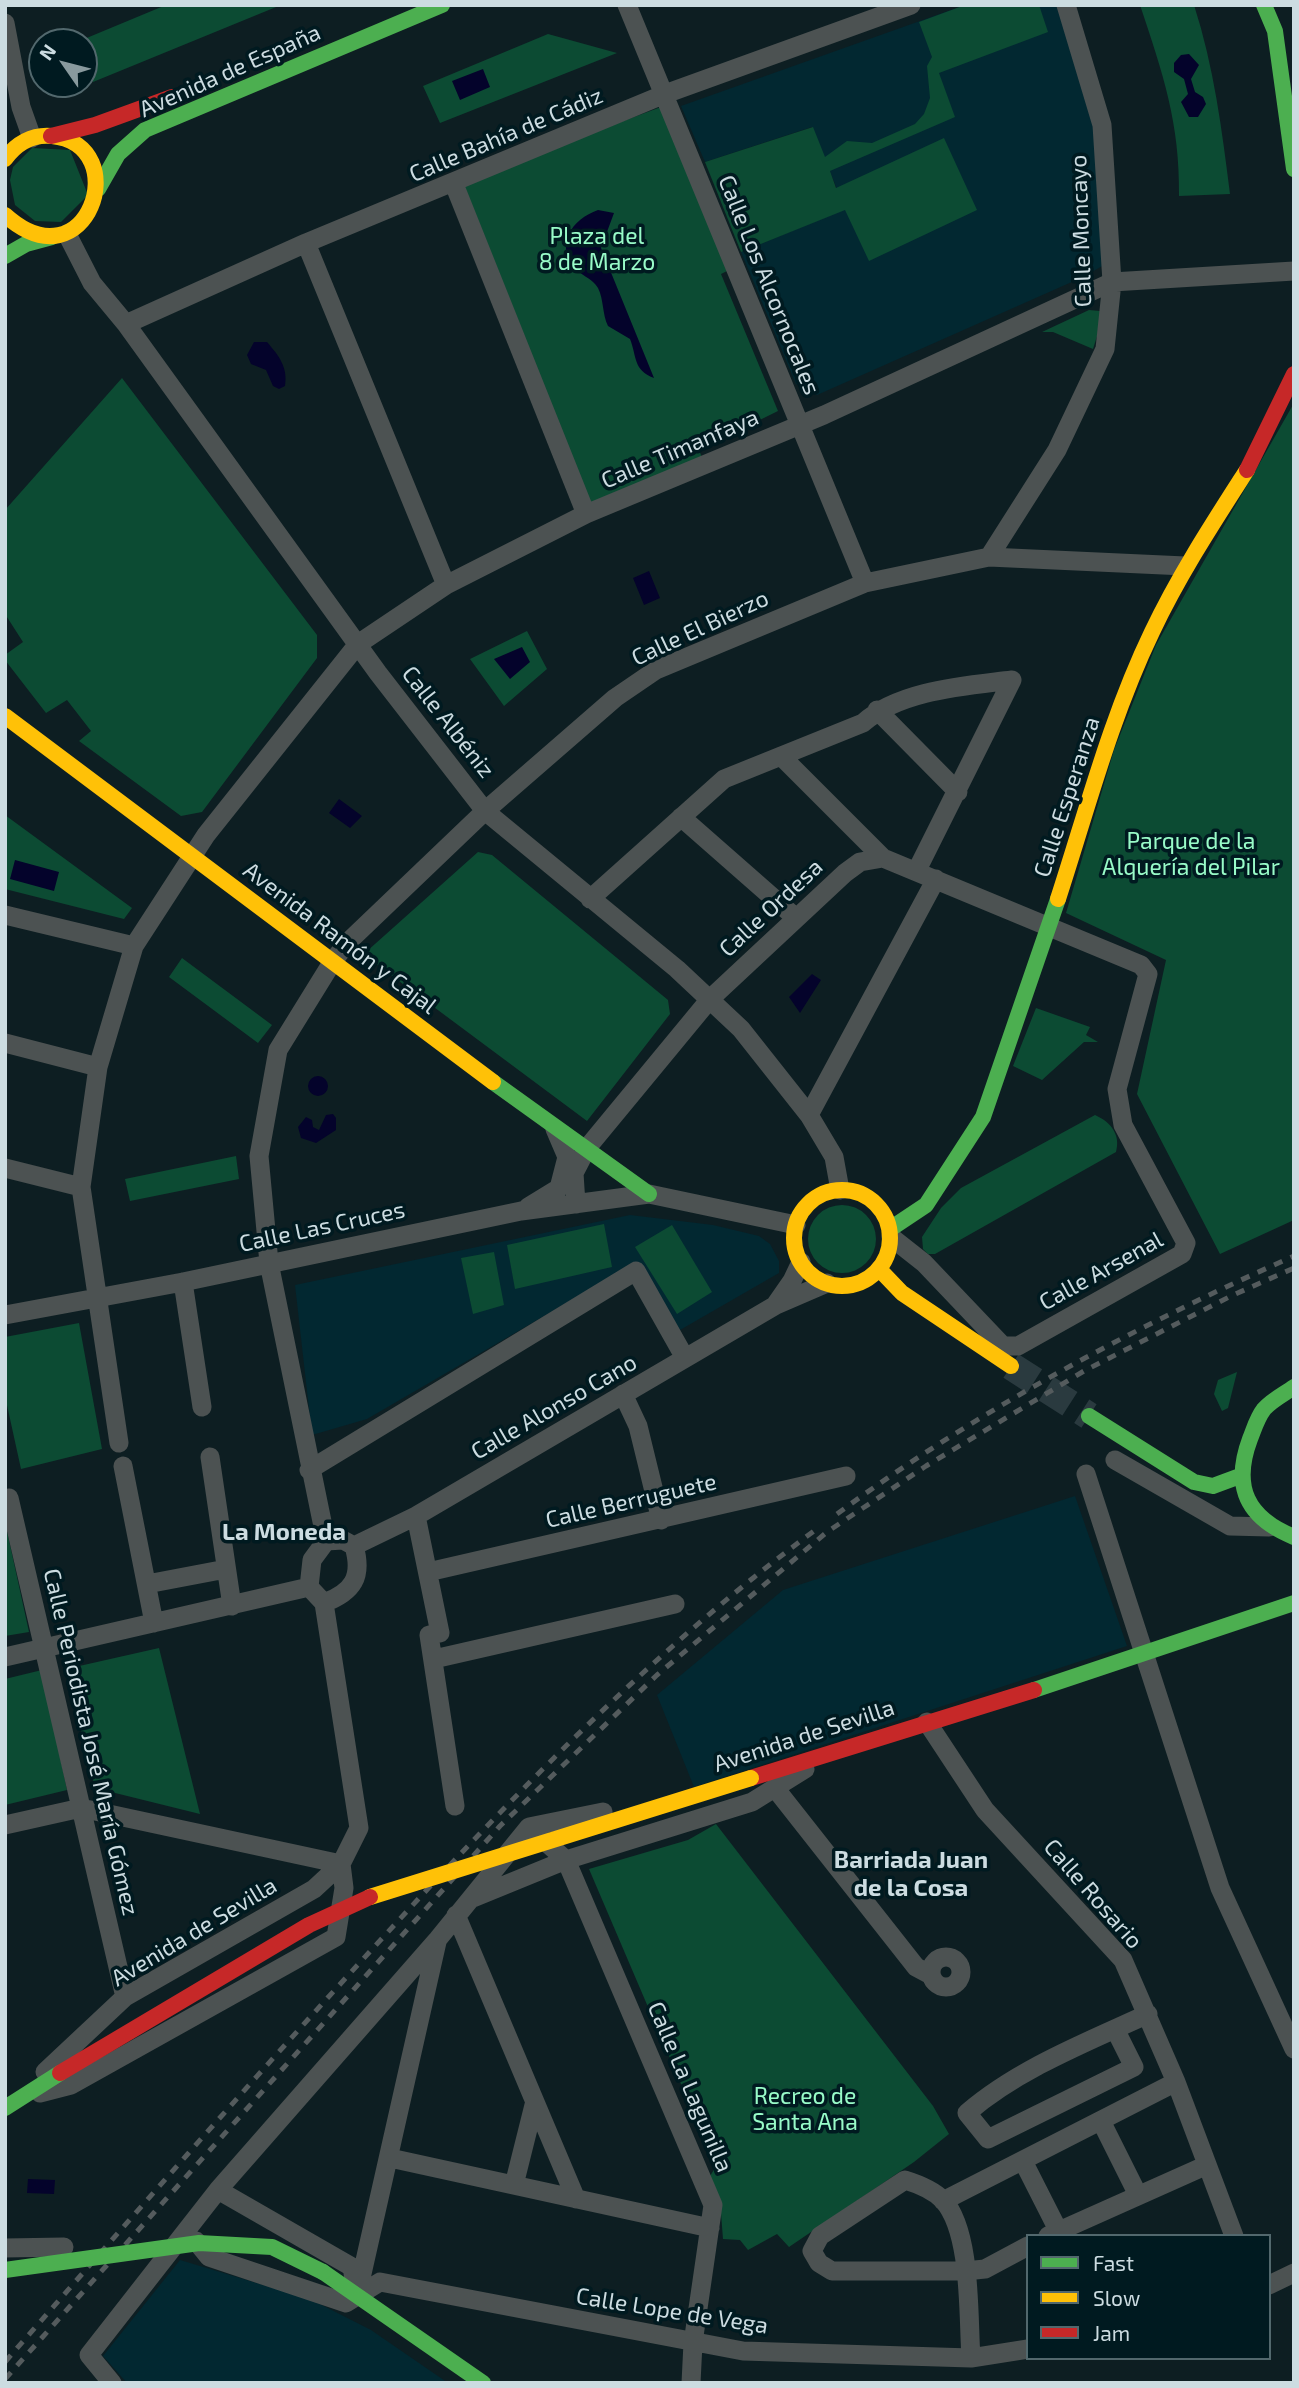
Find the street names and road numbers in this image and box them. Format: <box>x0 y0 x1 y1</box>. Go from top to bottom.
street label: Avenida de España <box>135 19 325 123</box>
street label: Calle Bahía de Cádiz <box>405 82 607 188</box>
street label: Calle Moncayo <box>1065 154 1097 308</box>
street label: Calle Los Alcornocales <box>712 171 826 399</box>
street label: Calle Timanfaya <box>597 403 763 495</box>
street label: Calle El Bierzo <box>627 584 773 672</box>
street label: Calle Albéniz <box>396 661 500 783</box>
street label: Calle Esperanza <box>1028 713 1106 881</box>
street label: Calle Ordesa <box>714 853 828 963</box>
street label: Avenida Ramón y Cajal <box>238 856 442 1020</box>
street label: Calle Las Cruces <box>237 1196 407 1258</box>
street label: Calle Arsenal <box>1034 1226 1168 1316</box>
street label: Calle Alonso Cano <box>466 1348 642 1466</box>
street label: Calle Berruguete <box>543 1468 719 1534</box>
street label: Calle Periodista José María Gómez <box>38 1566 144 1918</box>
street label: Avenida de Sevilla <box>710 1694 898 1778</box>
street label: Calle Rosario <box>1038 1833 1148 1955</box>
street label: Avenida de Sevilla <box>106 1872 282 1992</box>
street label: Calle La Lagunilla <box>642 1998 738 2176</box>
street label: Calle Lope de Vega <box>574 2282 770 2340</box>

